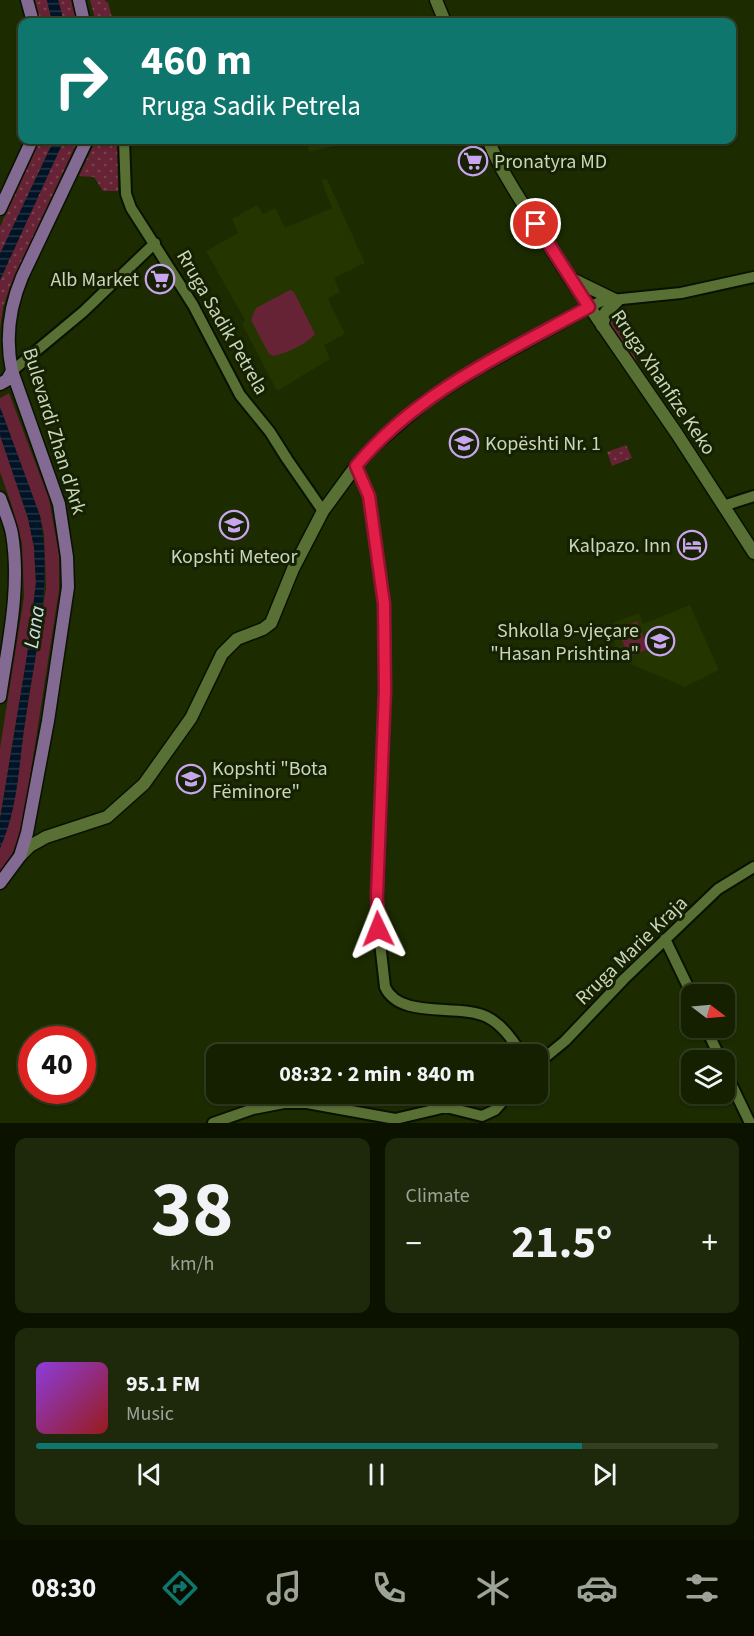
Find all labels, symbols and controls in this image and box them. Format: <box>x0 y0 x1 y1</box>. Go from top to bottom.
text: 460 m <box>141 31 252 91</box>
icon: right <box>42 42 120 120</box>
text: Rruga Sadik Petrela <box>141 87 361 126</box>
supermarket icon: Pronatyra MD <box>457 145 489 177</box>
place label: Pronatyra MD <box>494 148 607 176</box>
pin <box>510 198 561 249</box>
icon: arrive <box>519 207 552 240</box>
street label: Rruga Sadik Petrela <box>169 245 275 400</box>
supermarket icon: Alb Market <box>144 263 176 295</box>
place label: Alb Market <box>50 266 139 294</box>
street label: Rruga Xhanfize Keko <box>604 304 722 461</box>
street label: Bulevardi Zhan d'Ark <box>15 345 93 518</box>
school or university icon: Kopështi Nr. 1 <box>448 427 480 459</box>
place label: Kopështi Nr. 1 <box>485 430 601 458</box>
school or university icon: Kopshti Meteor <box>218 509 250 541</box>
hotel icon: Kalpazo. Inn <box>676 529 708 561</box>
place label: Kalpazo. Inn <box>568 532 671 560</box>
place label: Kopshti Meteor <box>171 543 297 571</box>
water label: Lana <box>16 603 52 651</box>
place label: Shkolla 9-vjeçare "Hasan Prishtina" <box>490 617 639 668</box>
school or university icon: Shkolla 9-vjeçare "Hasan Prishtina" <box>644 625 676 657</box>
place label: Kopshti "Bota Fëminore" <box>212 755 327 806</box>
school or university icon: Kopshti "Bota Fëminore" <box>175 763 207 795</box>
street label: Rruga Marie Kraja <box>569 890 694 1012</box>
position arrow <box>346 897 410 961</box>
north arrow <box>681 984 735 1038</box>
map controls <box>681 984 735 1104</box>
speed limit sign: 40 <box>18 1026 96 1104</box>
button: layers <box>681 1050 735 1104</box>
text: 08:32 · 2 min · 840 m <box>279 1058 475 1090</box>
text: 38 <box>151 1155 233 1266</box>
text: Climate <box>406 1182 470 1210</box>
text: 21.5° <box>511 1211 612 1275</box>
text: − <box>406 1220 422 1267</box>
text: + <box>702 1220 718 1267</box>
text: km/h <box>170 1250 214 1278</box>
text: 95.1 FM <box>126 1368 200 1400</box>
text: Music <box>126 1400 174 1428</box>
icon: previous <box>133 1458 166 1491</box>
icon: pause <box>360 1458 393 1491</box>
icon: next <box>588 1458 621 1491</box>
icon: directions <box>159 1567 201 1609</box>
icon: music <box>263 1567 305 1609</box>
icon: phone <box>368 1567 410 1609</box>
icon: climate <box>472 1567 514 1609</box>
icon: car <box>576 1567 618 1609</box>
icon: filters <box>681 1567 723 1609</box>
text: 08:30 <box>31 1569 96 1608</box>

